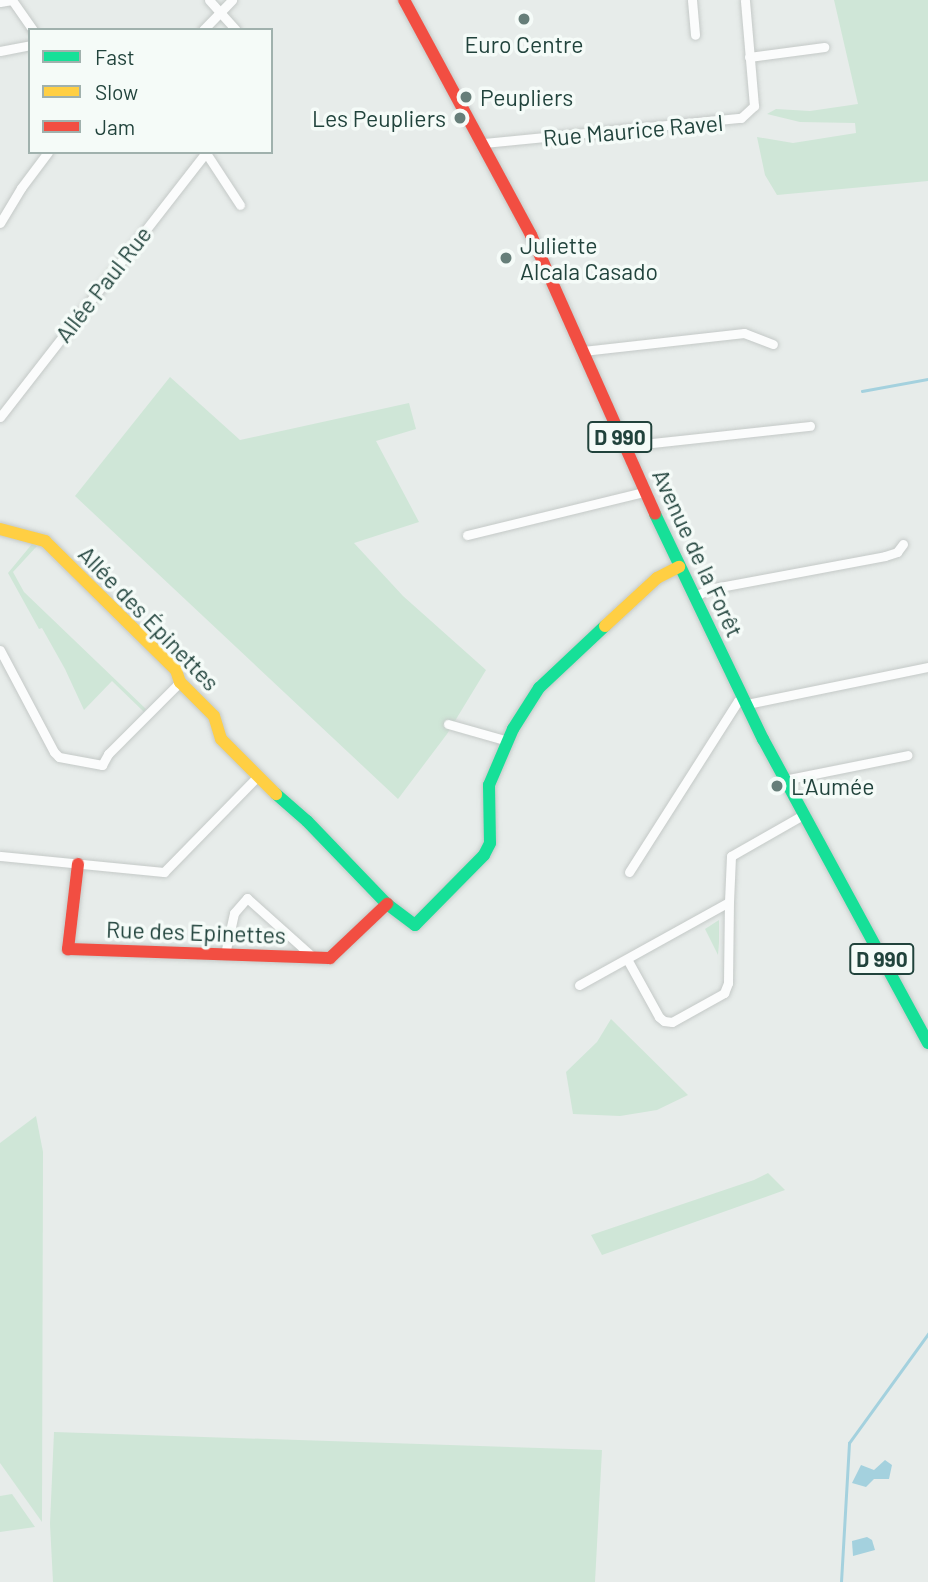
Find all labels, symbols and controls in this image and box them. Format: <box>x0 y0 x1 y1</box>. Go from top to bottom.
marker: Euro Centre <box>516 11 532 27</box>
legend <box>28 28 273 154</box>
place label: Euro Centre <box>464 30 584 58</box>
text: Fast <box>95 44 135 69</box>
text: Slow <box>95 79 138 104</box>
place label: Peupliers <box>480 83 573 111</box>
marker: Peupliers <box>458 89 474 105</box>
place label: Les Peupliers <box>312 104 446 132</box>
street label: Rue Maurice Ravel <box>542 108 724 152</box>
marker: Les Peupliers <box>452 110 468 126</box>
text: Jam <box>95 114 135 139</box>
street label: Allée Paul Rue <box>49 220 157 348</box>
place label: Juliette Alcala Casado <box>520 231 658 285</box>
marker: Juliette Alcala Casado <box>498 250 514 266</box>
road number: D 990 <box>587 420 653 454</box>
street label: Avenue de la Forêt <box>647 465 749 641</box>
street label: Allée des Épinettes <box>73 540 225 696</box>
place label: L'Aumée <box>791 772 874 800</box>
marker: L'Aumée <box>769 778 785 794</box>
street label: Rue des Epinettes <box>106 915 286 949</box>
road number: D 990 <box>849 942 915 976</box>

